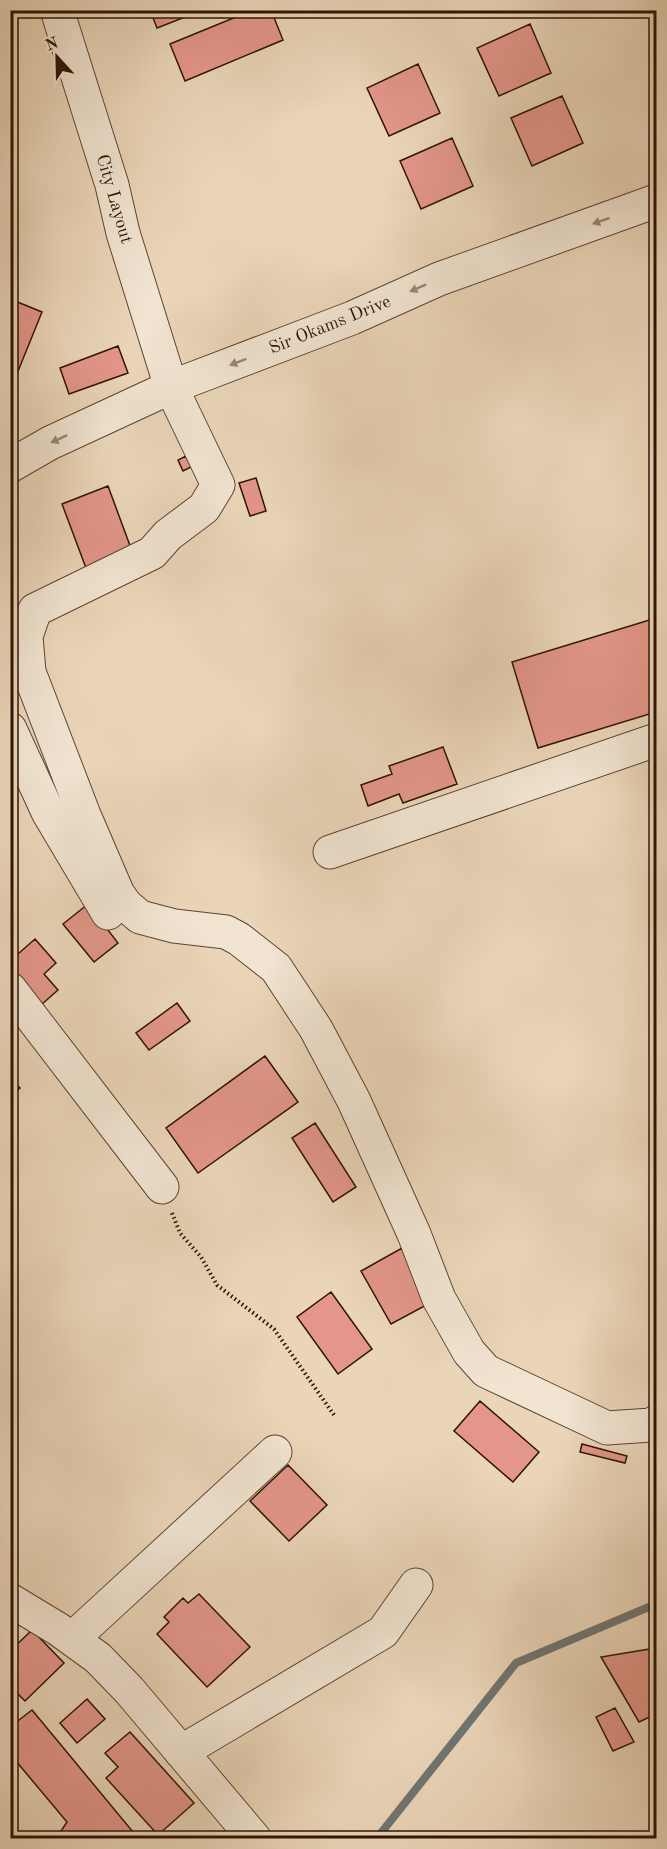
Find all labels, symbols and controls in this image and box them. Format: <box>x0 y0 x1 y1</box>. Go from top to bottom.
north arrow <box>27 27 87 87</box>
text: N <box>43 35 62 55</box>
street label: City Layout <box>93 152 135 246</box>
one-way arrow <box>592 216 610 226</box>
one-way arrow <box>409 283 427 293</box>
street label: Sir Okams Drive <box>267 292 393 358</box>
one-way arrow <box>229 357 247 367</box>
one-way arrow <box>50 434 67 443</box>

